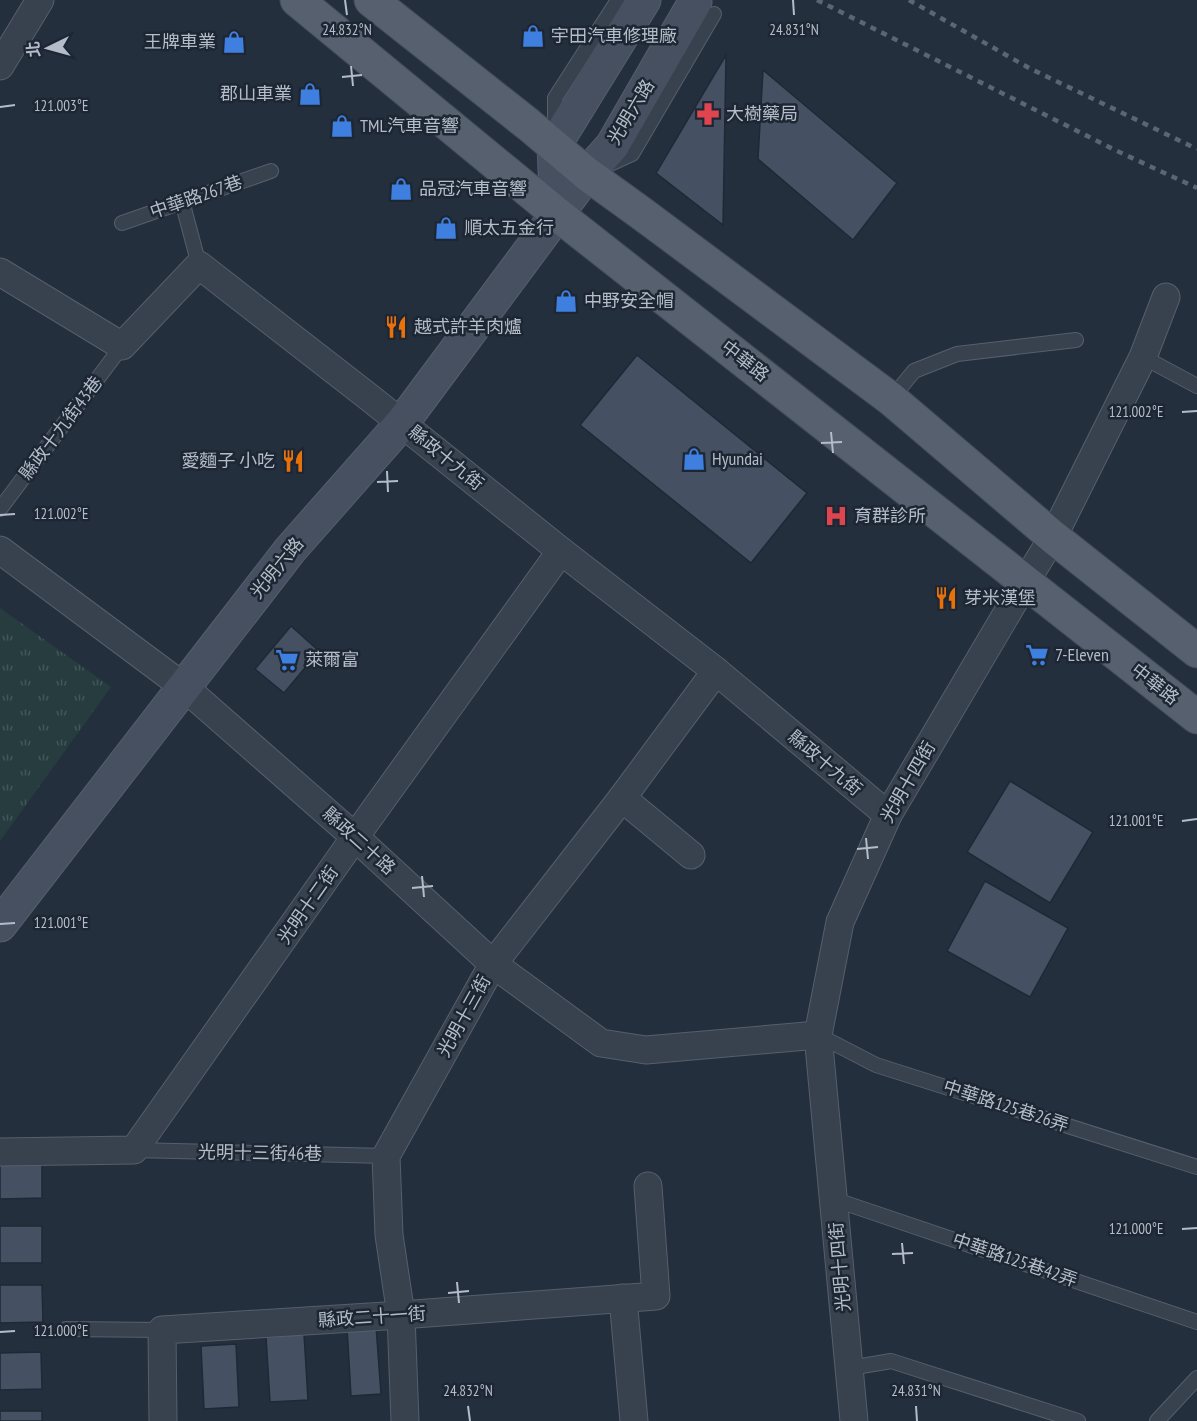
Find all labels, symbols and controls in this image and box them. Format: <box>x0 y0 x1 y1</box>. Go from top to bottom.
north arrow <box>18 18 78 78</box>
text: 24.832°N <box>322 20 372 39</box>
text: 24.831°N <box>769 20 819 39</box>
shop icon: 宇田汽車修理廠 <box>520 23 546 49</box>
place label: 宇田汽車修理廠 <box>551 24 677 47</box>
shop icon: 王牌車業 <box>221 29 247 55</box>
place label: 王牌車業 <box>144 30 216 53</box>
text: 北 <box>22 40 44 58</box>
street label: 光明六路 <box>602 75 659 149</box>
shop icon: 郡山車業 <box>297 81 323 107</box>
place label: 郡山車業 <box>220 82 292 105</box>
text: 121.003°E <box>34 96 88 115</box>
pharmacy icon: 大樹藥局 <box>695 101 721 127</box>
place label: 大樹藥局 <box>726 102 798 125</box>
shop icon: TML汽車音響 <box>329 113 355 139</box>
place label: TML汽車音響 <box>360 114 459 137</box>
street label: 中華路267巷 <box>147 170 245 223</box>
shop icon: 品冠汽車音響 <box>388 176 414 202</box>
place label: 品冠汽車音響 <box>419 177 527 200</box>
shop icon: 順太五金行 <box>433 215 459 241</box>
place label: 順太五金行 <box>464 216 554 239</box>
shop icon: 中野安全帽 <box>553 288 579 314</box>
place label: 中野安全帽 <box>584 289 674 312</box>
restaurant icon: 越式許羊肉爐 <box>383 314 409 340</box>
place label: 越式許羊肉爐 <box>414 315 522 338</box>
street label: 中華路 <box>717 335 774 386</box>
street label: 縣政十九街43巷 <box>14 371 107 484</box>
text: 121.002°E <box>1109 402 1163 421</box>
street label: 縣政十九街 <box>404 420 489 495</box>
shop icon: Hyundai <box>681 446 707 472</box>
place label: Hyundai <box>712 447 763 470</box>
restaurant icon: 愛麵子 小吃 <box>280 448 306 474</box>
place label: 愛麵子 小吃 <box>181 449 275 472</box>
hospital icon: 育群診所 <box>823 503 849 529</box>
text: 121.002°E <box>34 504 88 523</box>
place label: 育群診所 <box>854 504 926 527</box>
street label: 光明六路 <box>245 532 308 603</box>
restaurant icon: 芽米漢堡 <box>933 585 959 611</box>
place label: 芽米漢堡 <box>964 586 1036 609</box>
supermarket icon: 7-Eleven <box>1024 642 1050 668</box>
place label: 7-Eleven <box>1055 643 1109 666</box>
supermarket icon: 萊爾富 <box>274 647 300 673</box>
place label: 萊爾富 <box>305 648 359 671</box>
street label: 中華路 <box>1127 658 1184 709</box>
street label: 縣政十九街 <box>783 725 867 800</box>
street label: 光明十四街 <box>875 737 940 826</box>
street label: 縣政二十路 <box>318 802 400 879</box>
text: 121.001°E <box>1109 811 1163 830</box>
street label: 光明十二街 <box>272 861 343 948</box>
text: 121.001°E <box>34 913 88 932</box>
street label: 光明十三街 <box>432 971 495 1061</box>
street label: 中華路125巷26弄 <box>941 1074 1072 1137</box>
street label: 光明十三街46巷 <box>198 1140 322 1165</box>
text: 121.000°E <box>1109 1219 1163 1238</box>
street label: 光明十四街 <box>824 1221 855 1313</box>
street label: 中華路125巷42弄 <box>950 1227 1081 1292</box>
street label: 縣政二十一街 <box>317 1301 427 1332</box>
text: 121.000°E <box>34 1321 88 1340</box>
text: 24.832°N <box>443 1381 493 1400</box>
text: 24.831°N <box>891 1381 941 1400</box>

